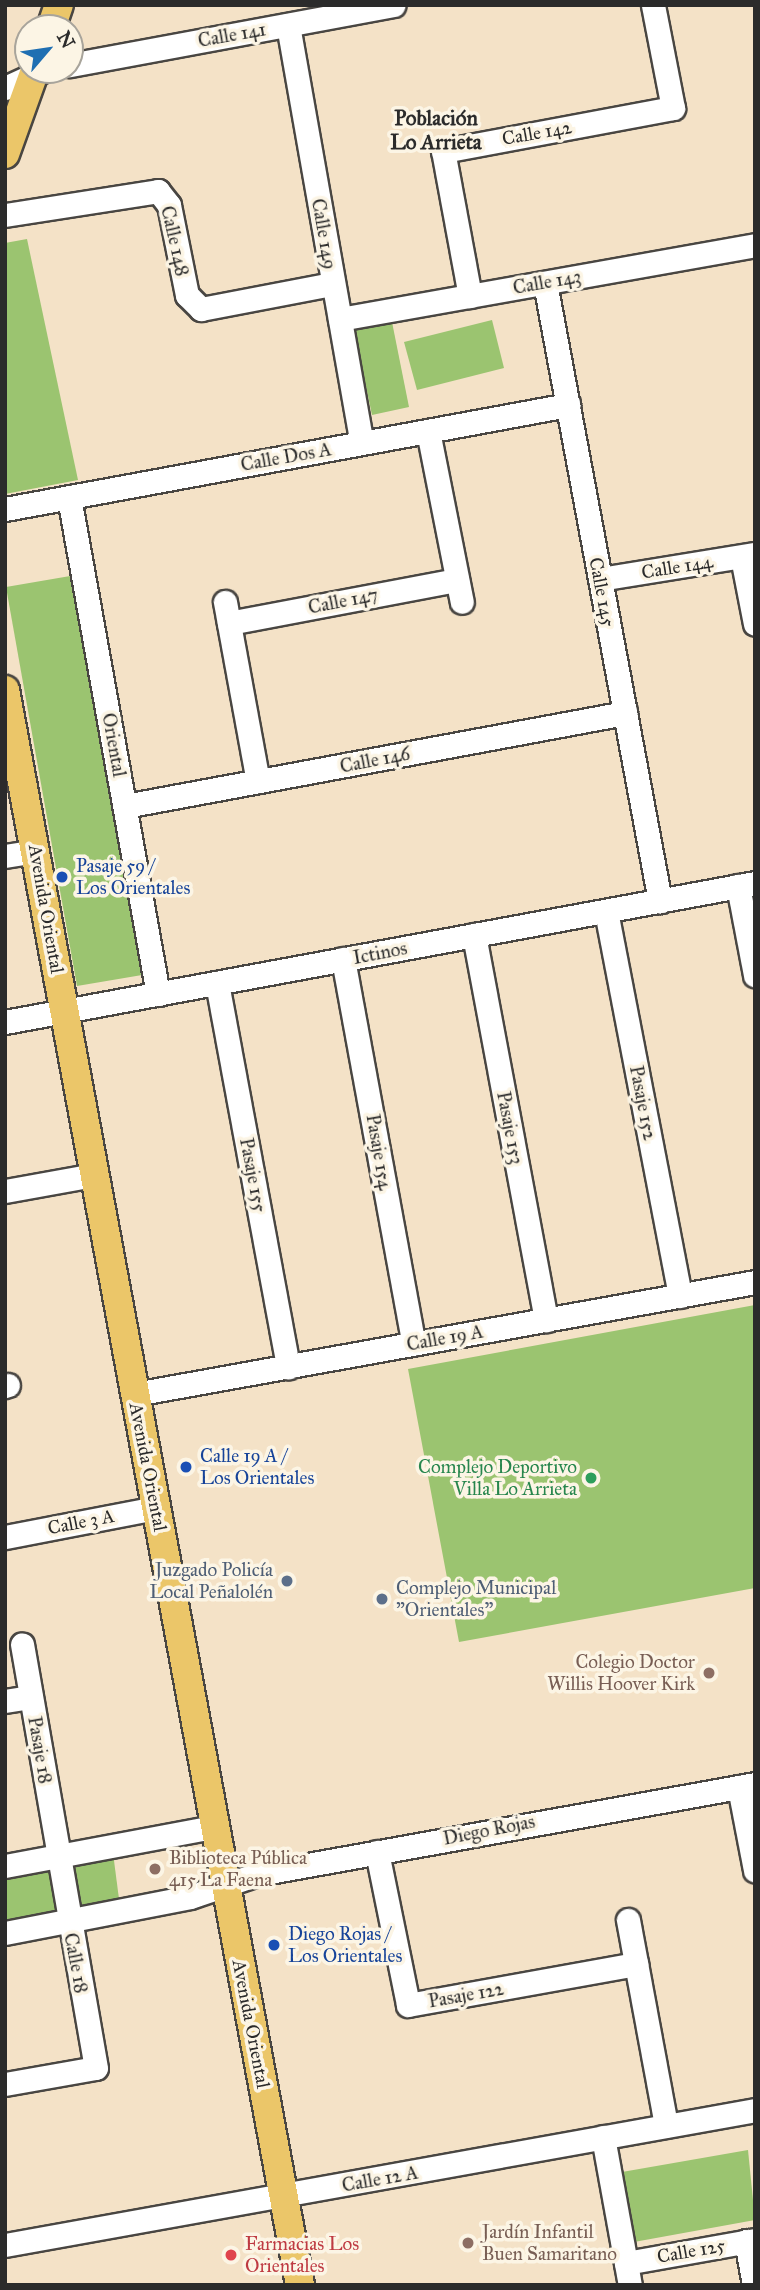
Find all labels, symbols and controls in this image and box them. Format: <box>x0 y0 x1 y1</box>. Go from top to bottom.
north arrow <box>14 14 84 84</box>
street label: Calle 141 <box>196 18 268 52</box>
text: N <box>52 27 80 52</box>
district label: Población Lo Arrieta <box>390 105 482 155</box>
street label: Calle 142 <box>500 116 574 150</box>
street label: Calle 149 <box>307 197 341 271</box>
street label: Calle 148 <box>156 204 194 278</box>
street label: Calle 143 <box>511 265 583 299</box>
street label: Calle Dos A <box>239 438 333 476</box>
street label: Calle 144 <box>640 550 714 584</box>
street label: Calle 145 <box>584 555 620 629</box>
street label: Calle 147 <box>306 583 380 619</box>
street label: Oriental <box>97 711 131 779</box>
street label: Calle 146 <box>338 742 412 778</box>
street label: Avenida Oriental <box>23 843 69 975</box>
place label: Pasaje 59 / Los Orientales <box>76 855 190 899</box>
marker: Pasaje 59 / Los Orientales <box>54 869 70 885</box>
street label: Ictinos <box>351 937 409 969</box>
street label: Pasaje 152 <box>625 1064 661 1142</box>
street label: Pasaje 153 <box>492 1090 528 1166</box>
street label: Pasaje 154 <box>361 1112 397 1192</box>
street label: Pasaje 155 <box>235 1136 271 1214</box>
street label: Calle 19 A <box>405 1320 485 1356</box>
street label: Avenida Oriental <box>124 1401 172 1533</box>
place label: Calle 19 A / Los Orientales <box>200 1445 314 1489</box>
place label: Complejo Deportivo Villa Lo Arrieta <box>418 1456 577 1500</box>
marker: Calle 19 A / Los Orientales <box>178 1459 194 1475</box>
marker: Complejo Deportivo Villa Lo Arrieta <box>583 1470 599 1486</box>
street label: Calle 3 A <box>46 1504 116 1540</box>
place label: Juzgado Policía Local Peñalolén <box>149 1559 273 1603</box>
marker: Juzgado Policía Local Peñalolén <box>279 1573 295 1589</box>
place label: Complejo Municipal "Orientales" <box>396 1577 556 1621</box>
marker: Complejo Municipal "Orientales" <box>374 1591 390 1607</box>
place label: Colegio Doctor Willis Hoover Kirk <box>547 1651 695 1695</box>
marker: Colegio Doctor Willis Hoover Kirk <box>701 1665 717 1681</box>
street label: Pasaje 18 <box>23 1715 57 1785</box>
street label: Diego Rojas <box>441 1810 537 1850</box>
place label: Biblioteca Pública 415 La Faena <box>169 1847 307 1891</box>
marker: Biblioteca Pública 415 La Faena <box>147 1861 163 1877</box>
place label: Diego Rojas / Los Orientales <box>288 1923 402 1967</box>
street label: Calle 18 <box>59 1931 93 1995</box>
marker: Diego Rojas / Los Orientales <box>266 1937 282 1953</box>
street label: Avenida Oriental <box>227 1958 275 2090</box>
street label: Pasaje 122 <box>426 1977 506 2013</box>
street label: Calle 12 A <box>340 2161 420 2197</box>
place label: Jardín Infantil Buen Samaritano <box>482 2221 617 2265</box>
place label: Farmacias Los Orientales <box>245 2233 359 2277</box>
street label: Calle 125 <box>655 2234 727 2268</box>
marker: Jardín Infantil Buen Samaritano <box>460 2235 476 2251</box>
marker: Farmacias Los Orientales <box>223 2247 239 2263</box>

